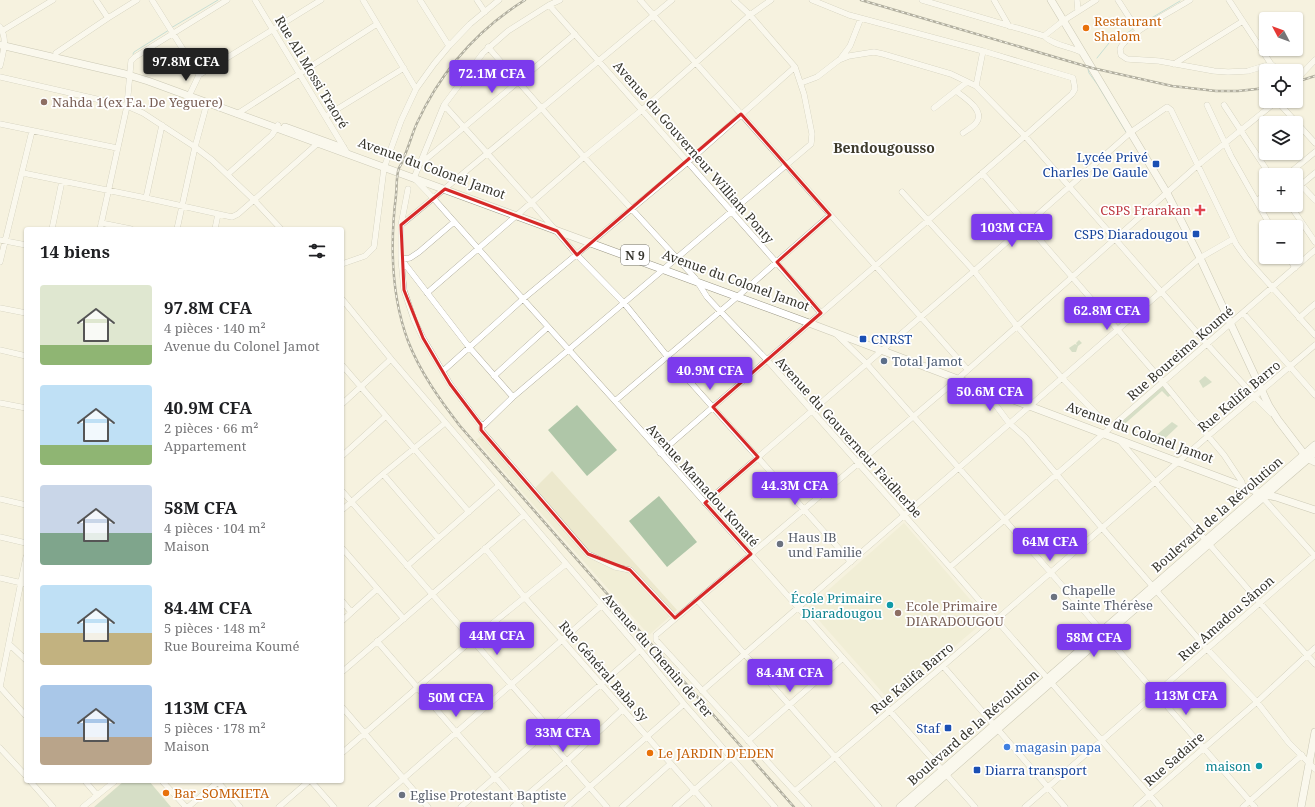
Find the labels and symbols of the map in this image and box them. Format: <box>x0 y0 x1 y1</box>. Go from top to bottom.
street label: Rue Ali Mossi Traoré <box>271 12 353 132</box>
place label: Restaurant Shalom <box>1094 12 1162 45</box>
north arrow <box>1259 12 1303 56</box>
marker: Restaurant Shalom <box>1081 23 1091 33</box>
pin: 97.8M CFA <box>140 48 232 82</box>
street label: Avenue du Gouverneur William Ponty <box>610 57 779 248</box>
pin: 72.1M CFA <box>446 60 538 94</box>
place label: Nahda 1(ex F.a. De Yeguere) <box>52 93 223 111</box>
marker: Nahda 1(ex F.a. De Yeguere) <box>39 97 49 107</box>
street label: Avenue du Colonel Jamot <box>356 133 509 203</box>
district label: Bendougousso <box>833 138 935 157</box>
place label: Lycée Privé Charles De Gaule <box>1042 148 1148 181</box>
marker: Lycée Privé Charles De Gaule <box>1151 159 1161 169</box>
place label: CSPS Frarakan <box>1100 201 1192 219</box>
marker: CSPS Frarakan <box>1194 204 1206 216</box>
pin: 103M CFA <box>971 214 1053 248</box>
place label: CSPS Diaradougou <box>1074 225 1188 243</box>
marker: CSPS Diaradougou <box>1191 229 1201 239</box>
road number: N 9 <box>621 245 649 265</box>
street label: Avenue du Colonel Jamot <box>660 245 813 315</box>
pin: 62.8M CFA <box>1061 297 1153 331</box>
street label: Rue Boureima Koumé <box>1123 302 1237 404</box>
place label: CNRST <box>871 330 912 348</box>
marker: CNRST <box>858 334 868 344</box>
place label: Total Jamot <box>892 352 963 370</box>
street label: Avenue du Gouverneur Faidherbe <box>772 353 926 521</box>
marker: Total Jamot <box>879 356 889 366</box>
street label: Rue Kalifa Barro <box>1194 356 1284 436</box>
pin: 40.9M CFA <box>664 357 756 391</box>
pin: 50.6M CFA <box>944 378 1036 412</box>
street label: Avenue du Colonel Jamot <box>1064 397 1217 467</box>
street label: Avenue Mamadou Konaté <box>643 420 763 550</box>
street label: Boulevard de la Révolution <box>1148 452 1287 576</box>
pin: 44.3M CFA <box>749 472 841 506</box>
place label: Haus IB und Familie <box>788 528 862 561</box>
pin: 64M CFA <box>1013 528 1087 562</box>
marker: Haus IB und Familie <box>775 539 785 549</box>
street label: Rue Amadou Sânon <box>1174 571 1278 665</box>
place label: Chapelle Sainte Thérèse <box>1062 581 1153 614</box>
street label: Avenue du Chemin de Fer <box>599 589 717 721</box>
place label: École Primaire Diaradougou <box>791 589 882 622</box>
marker: Chapelle Sainte Thérèse <box>1049 592 1059 602</box>
place label: Ecole Primaire DIARADOUGOU <box>906 597 1004 630</box>
marker: École Primaire Diaradougou <box>885 600 895 610</box>
marker: Ecole Primaire DIARADOUGOU <box>893 608 903 618</box>
street label: Rue Général Baba Sy <box>555 617 653 726</box>
pin: 44M CFA <box>460 622 534 656</box>
pin: 58M CFA <box>1057 624 1131 658</box>
street label: Rue Kalifa Barro <box>867 638 957 718</box>
pin: 84.4M CFA <box>744 659 836 693</box>
street label: Boulevard de la Révolution <box>904 665 1043 789</box>
pin: 113M CFA <box>1145 682 1227 716</box>
pin: 50M CFA <box>419 684 493 718</box>
pin: 33M CFA <box>526 719 600 753</box>
place label: Staf <box>916 719 941 737</box>
marker: Staf <box>943 723 953 733</box>
street label: Rue Sadaire <box>1140 728 1208 790</box>
place label: magasin papa <box>1015 738 1101 756</box>
marker: magasin papa <box>1002 742 1012 752</box>
place label: Le JARDIN D'EDEN <box>658 744 774 762</box>
marker: Le JARDIN D'EDEN <box>645 748 655 758</box>
place label: maison <box>1205 757 1252 775</box>
place label: Diarra transport <box>985 761 1087 779</box>
marker: maison <box>1254 761 1264 771</box>
marker: Diarra transport <box>972 765 982 775</box>
place label: Bar_SOMKIETA <box>174 784 270 802</box>
place label: Eglise Protestant Baptiste <box>410 786 567 804</box>
marker: Bar_SOMKIETA <box>161 788 171 798</box>
marker: Eglise Protestant Baptiste <box>397 790 407 800</box>

